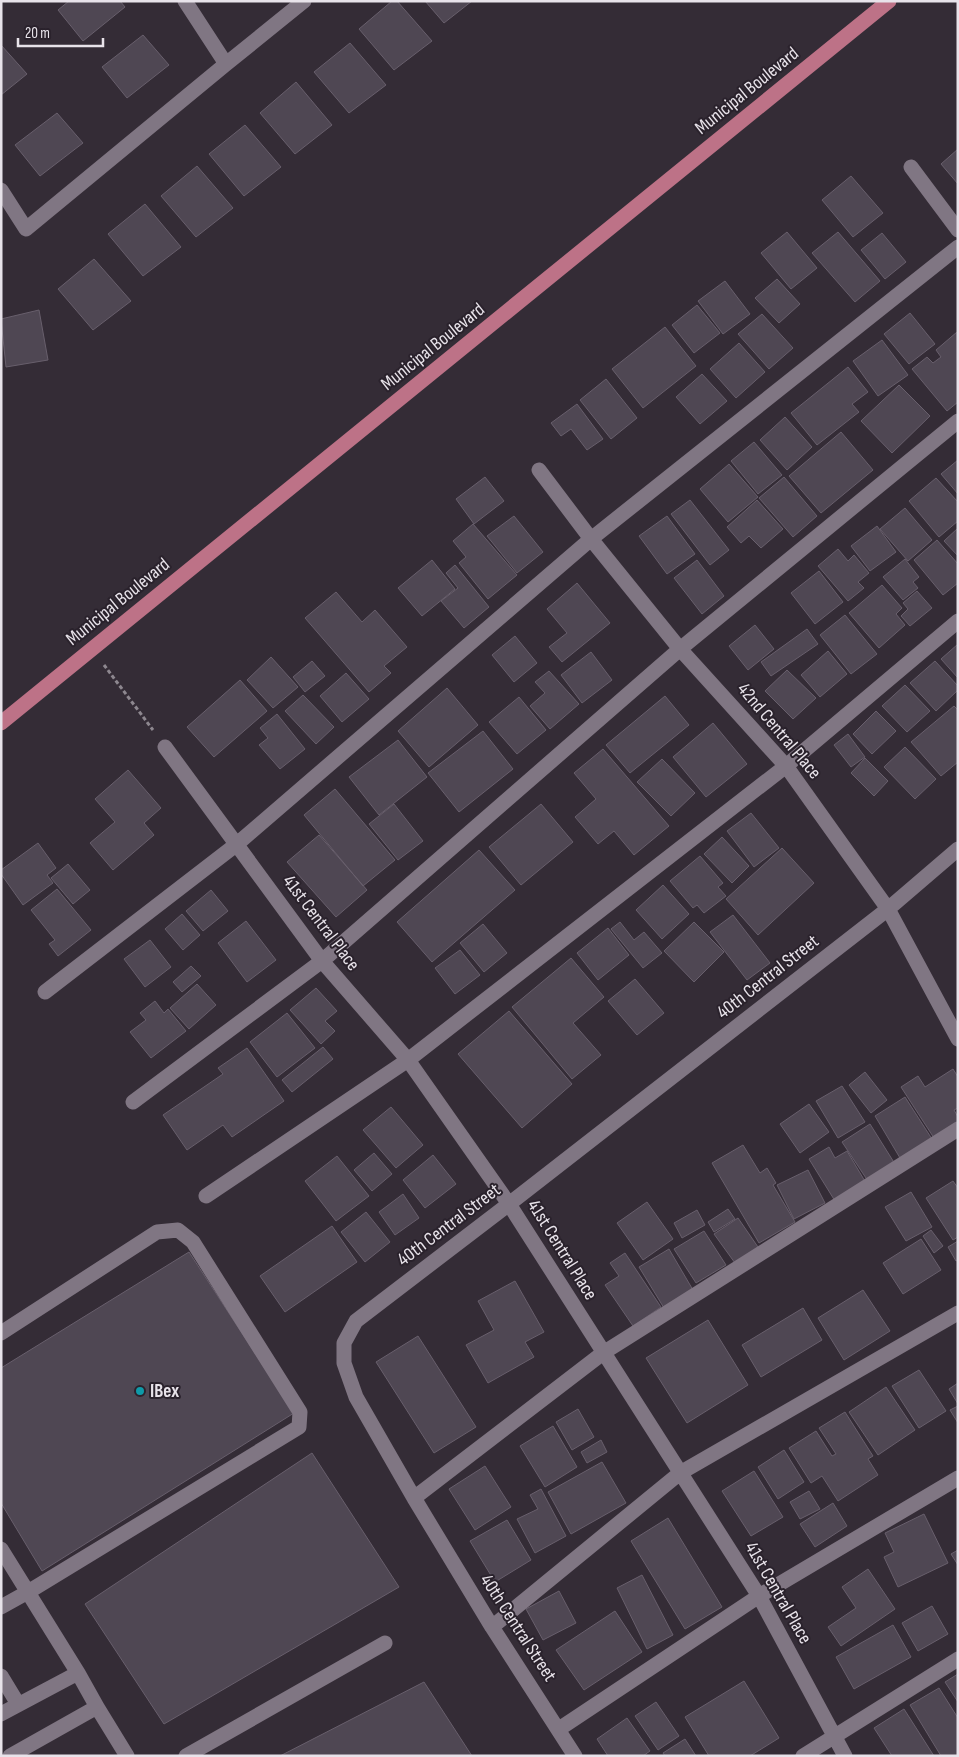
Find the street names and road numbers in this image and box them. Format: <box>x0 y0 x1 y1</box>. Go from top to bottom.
street label: Municipal Boulevard <box>691 42 803 140</box>
street label: Municipal Boulevard <box>377 298 489 396</box>
street label: Municipal Boulevard <box>62 553 174 651</box>
street label: 42nd Central Place <box>732 678 826 784</box>
street label: 41st Central Place <box>277 871 365 975</box>
street label: 40th Central Street <box>712 930 824 1024</box>
street label: 40th Central Street <box>393 1179 505 1271</box>
street label: 41st Central Place <box>522 1196 602 1304</box>
street label: 41st Central Place <box>740 1538 816 1648</box>
street label: 40th Central Street <box>475 1570 561 1686</box>

